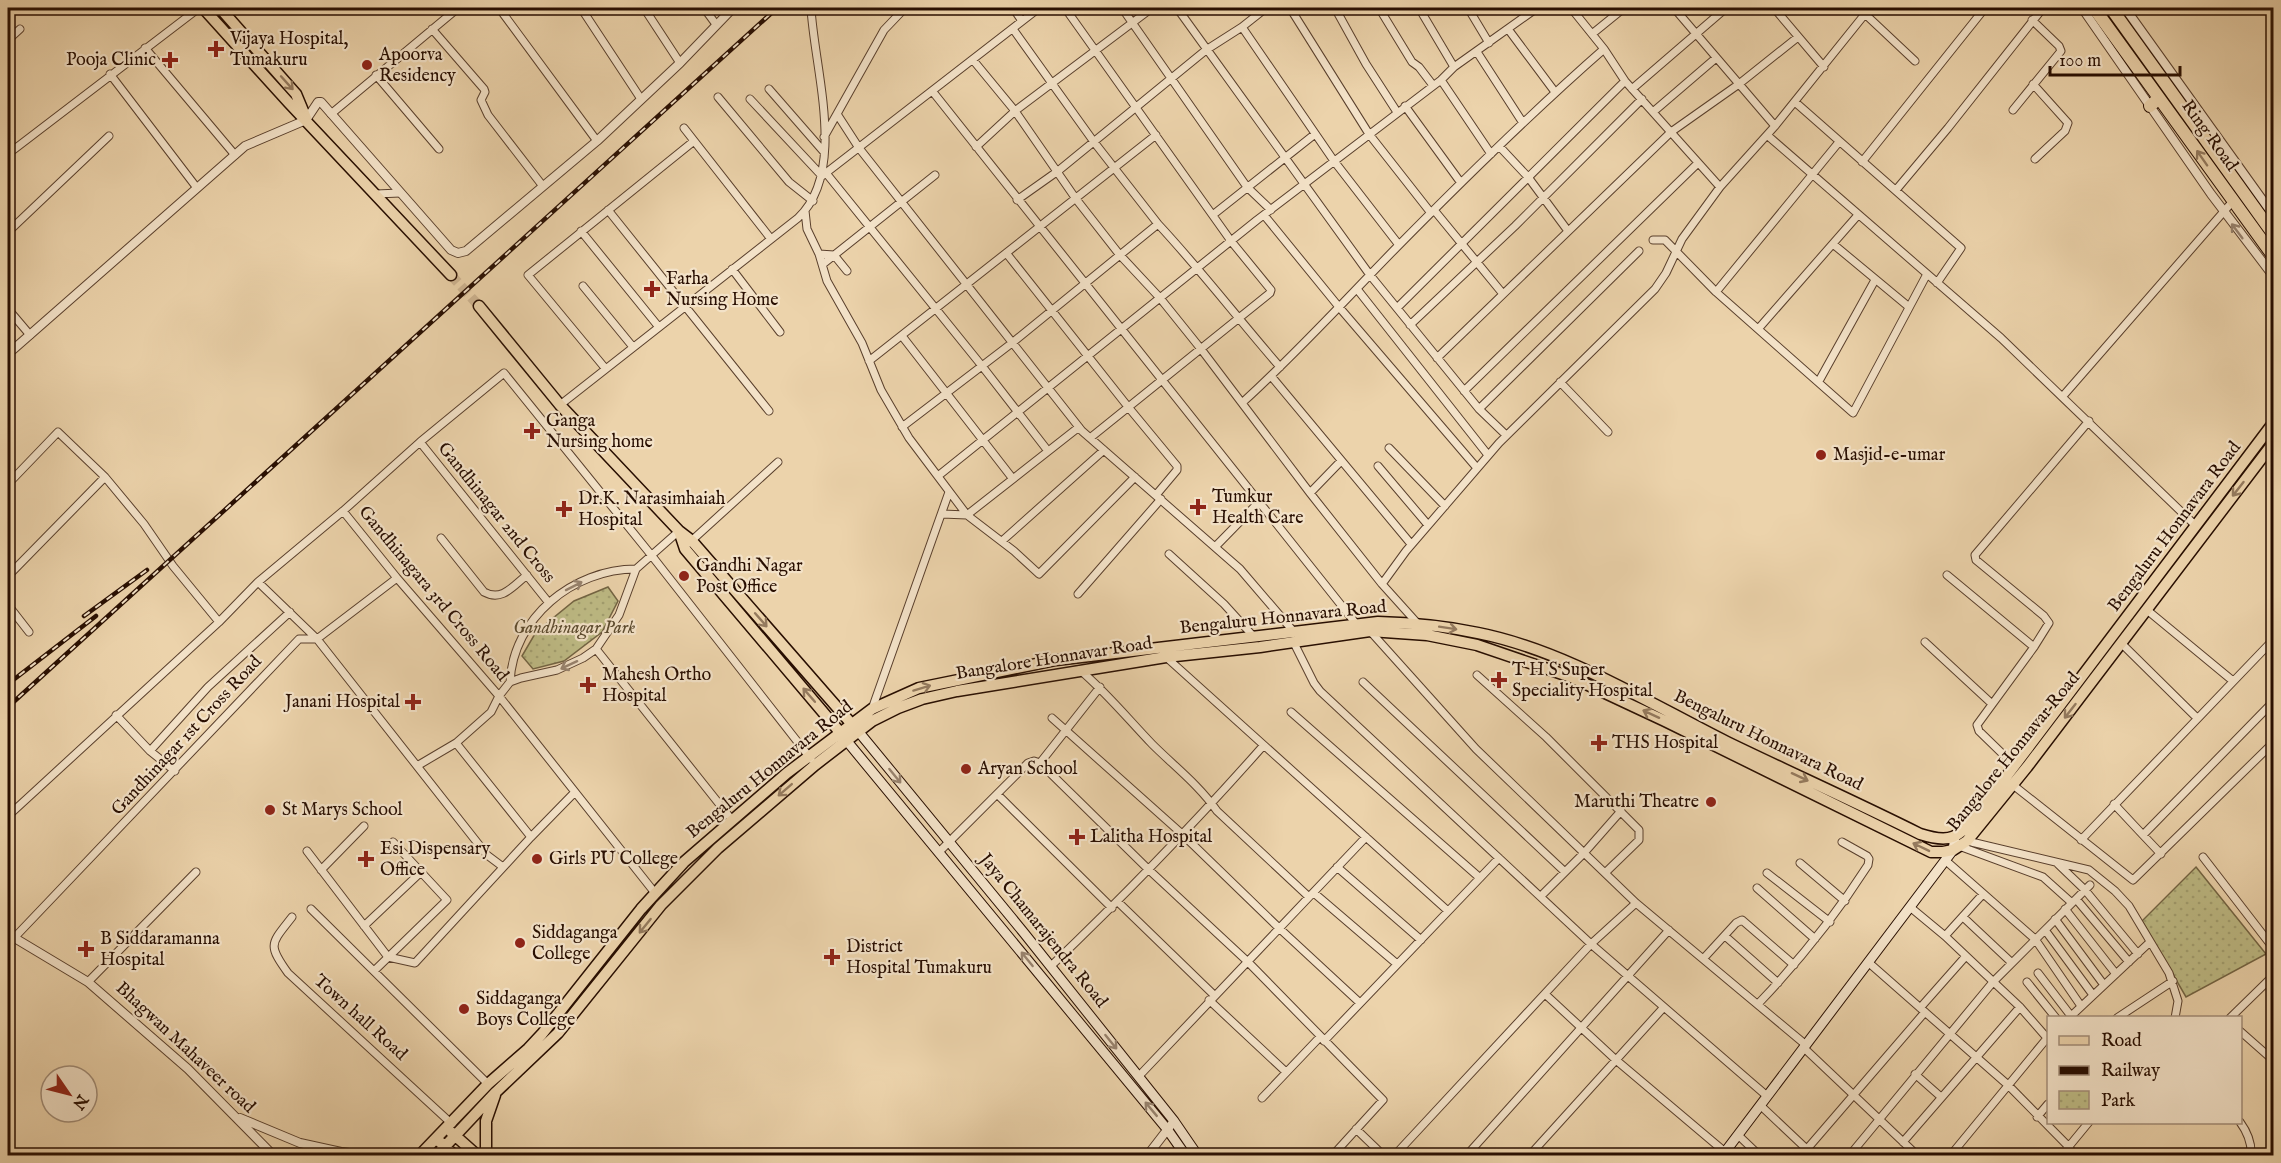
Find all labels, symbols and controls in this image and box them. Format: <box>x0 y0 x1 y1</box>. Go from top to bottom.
place label: Vijaya Hospital, Tumakuru <box>229 28 349 72</box>
scale bar <box>2050 39 2180 77</box>
marker: Vijaya Hospital, Tumakuru <box>207 40 225 58</box>
place label: Apoorva Residency <box>378 44 456 88</box>
place label: Pooja Clinic <box>66 49 156 72</box>
text: 100 m <box>2059 50 2101 73</box>
marker: Pooja Clinic <box>161 51 179 69</box>
marker: Apoorva Residency <box>360 58 374 72</box>
one-way arrow <box>280 75 294 90</box>
street label: Ring Road <box>2175 96 2243 176</box>
one-way arrow <box>2196 151 2208 167</box>
one-way arrow <box>2231 224 2244 240</box>
place label: Farha Nursing Home <box>666 268 778 312</box>
marker: Farha Nursing Home <box>643 280 661 298</box>
place label: Ganga Nursing home <box>546 410 653 454</box>
marker: Ganga Nursing home <box>523 422 541 440</box>
street label: Bengaluru Honnavara Road <box>2103 437 2247 617</box>
street label: Gandhinagar 2nd Cross <box>432 438 560 588</box>
place label: Masjid-e-umar <box>1833 444 1946 467</box>
marker: Masjid-e-umar <box>1814 448 1828 462</box>
one-way arrow <box>2231 480 2244 496</box>
place label: Tumkur Health Care <box>1212 486 1303 530</box>
place label: Dr.K. Narasimhaiah Hospital <box>578 488 726 532</box>
marker: Tumkur Health Care <box>1189 498 1207 516</box>
marker: Dr.K. Narasimhaiah Hospital <box>555 500 573 518</box>
street label: Gandhinagara 3rd Cross Road <box>353 502 513 687</box>
place label: Gandhi Nagar Post Office <box>696 555 803 599</box>
marker: Gandhi Nagar Post Office <box>677 569 691 583</box>
one-way arrow <box>565 579 583 591</box>
street label: Bengaluru Honnavara Road <box>1179 596 1388 640</box>
one-way arrow <box>754 612 768 627</box>
park label: Gandhinagar Park <box>513 617 635 640</box>
one-way arrow <box>1437 623 1457 634</box>
street label: Bangalore Honnavar Road <box>954 632 1154 686</box>
street label: Gandhinagar 1st Cross Road <box>107 651 268 821</box>
one-way arrow <box>560 659 578 671</box>
place label: T H S Super Speciality Hospital <box>1512 659 1653 703</box>
place label: Mahesh Ortho Hospital <box>602 664 712 708</box>
street label: Bangalore Honnavar Road <box>1943 667 2086 836</box>
marker: T H S Super Speciality Hospital <box>1490 671 1508 689</box>
marker: Mahesh Ortho Hospital <box>579 676 597 694</box>
one-way arrow <box>912 682 931 693</box>
street label: Bengaluru Honnavara Road <box>1670 685 1867 797</box>
one-way arrow <box>802 688 816 703</box>
place label: Janani Hospital <box>283 691 400 714</box>
marker: Janani Hospital <box>404 693 422 711</box>
street label: Bengaluru Honnavara Road <box>682 695 858 844</box>
one-way arrow <box>2063 703 2076 719</box>
one-way arrow <box>1643 708 1661 720</box>
place label: THS Hospital <box>1612 732 1718 755</box>
marker: THS Hospital <box>1590 734 1608 752</box>
place label: Aryan School <box>977 758 1078 781</box>
marker: Aryan School <box>959 762 973 776</box>
one-way arrow <box>889 768 902 784</box>
one-way arrow <box>1790 772 1808 783</box>
one-way arrow <box>778 783 793 797</box>
place label: Maruthi Theatre <box>1574 791 1699 814</box>
marker: Maruthi Theatre <box>1704 795 1718 809</box>
place label: St Marys School <box>282 799 403 822</box>
marker: St Marys School <box>263 803 277 817</box>
place label: Lalitha Hospital <box>1090 826 1212 849</box>
marker: Lalitha Hospital <box>1068 828 1086 846</box>
place label: Esi Dispensary Office <box>380 838 490 882</box>
one-way arrow <box>1912 840 1930 852</box>
place label: Girls PU College <box>549 848 678 871</box>
street label: Jaya Chamarajendra Road <box>972 848 1113 1013</box>
marker: Esi Dispensary Office <box>357 850 375 868</box>
marker: Girls PU College <box>530 852 544 866</box>
one-way arrow <box>639 917 652 933</box>
place label: Siddaganga College <box>532 922 618 966</box>
place label: B Siddaramanna Hospital <box>100 928 220 972</box>
marker: Siddaganga College <box>513 936 527 950</box>
place label: District Hospital Tumakuru <box>846 936 992 980</box>
marker: B Siddaramanna Hospital <box>77 940 95 958</box>
marker: District Hospital Tumakuru <box>823 948 841 966</box>
one-way arrow <box>1020 951 1033 967</box>
street label: Town hall Road <box>308 970 412 1066</box>
street label: Bhagwan Mahaveer road <box>110 977 260 1119</box>
place label: Siddaganga Boys College <box>476 988 575 1032</box>
marker: Siddaganga Boys College <box>457 1002 471 1016</box>
legend <box>2047 1016 2242 1124</box>
text: Road <box>2101 1030 2142 1053</box>
one-way arrow <box>1105 1034 1118 1050</box>
text: Railway <box>2101 1060 2160 1083</box>
north arrow <box>39 1064 99 1124</box>
text: N <box>67 1089 92 1113</box>
text: Park <box>2101 1090 2136 1113</box>
one-way arrow <box>1144 1101 1157 1117</box>

